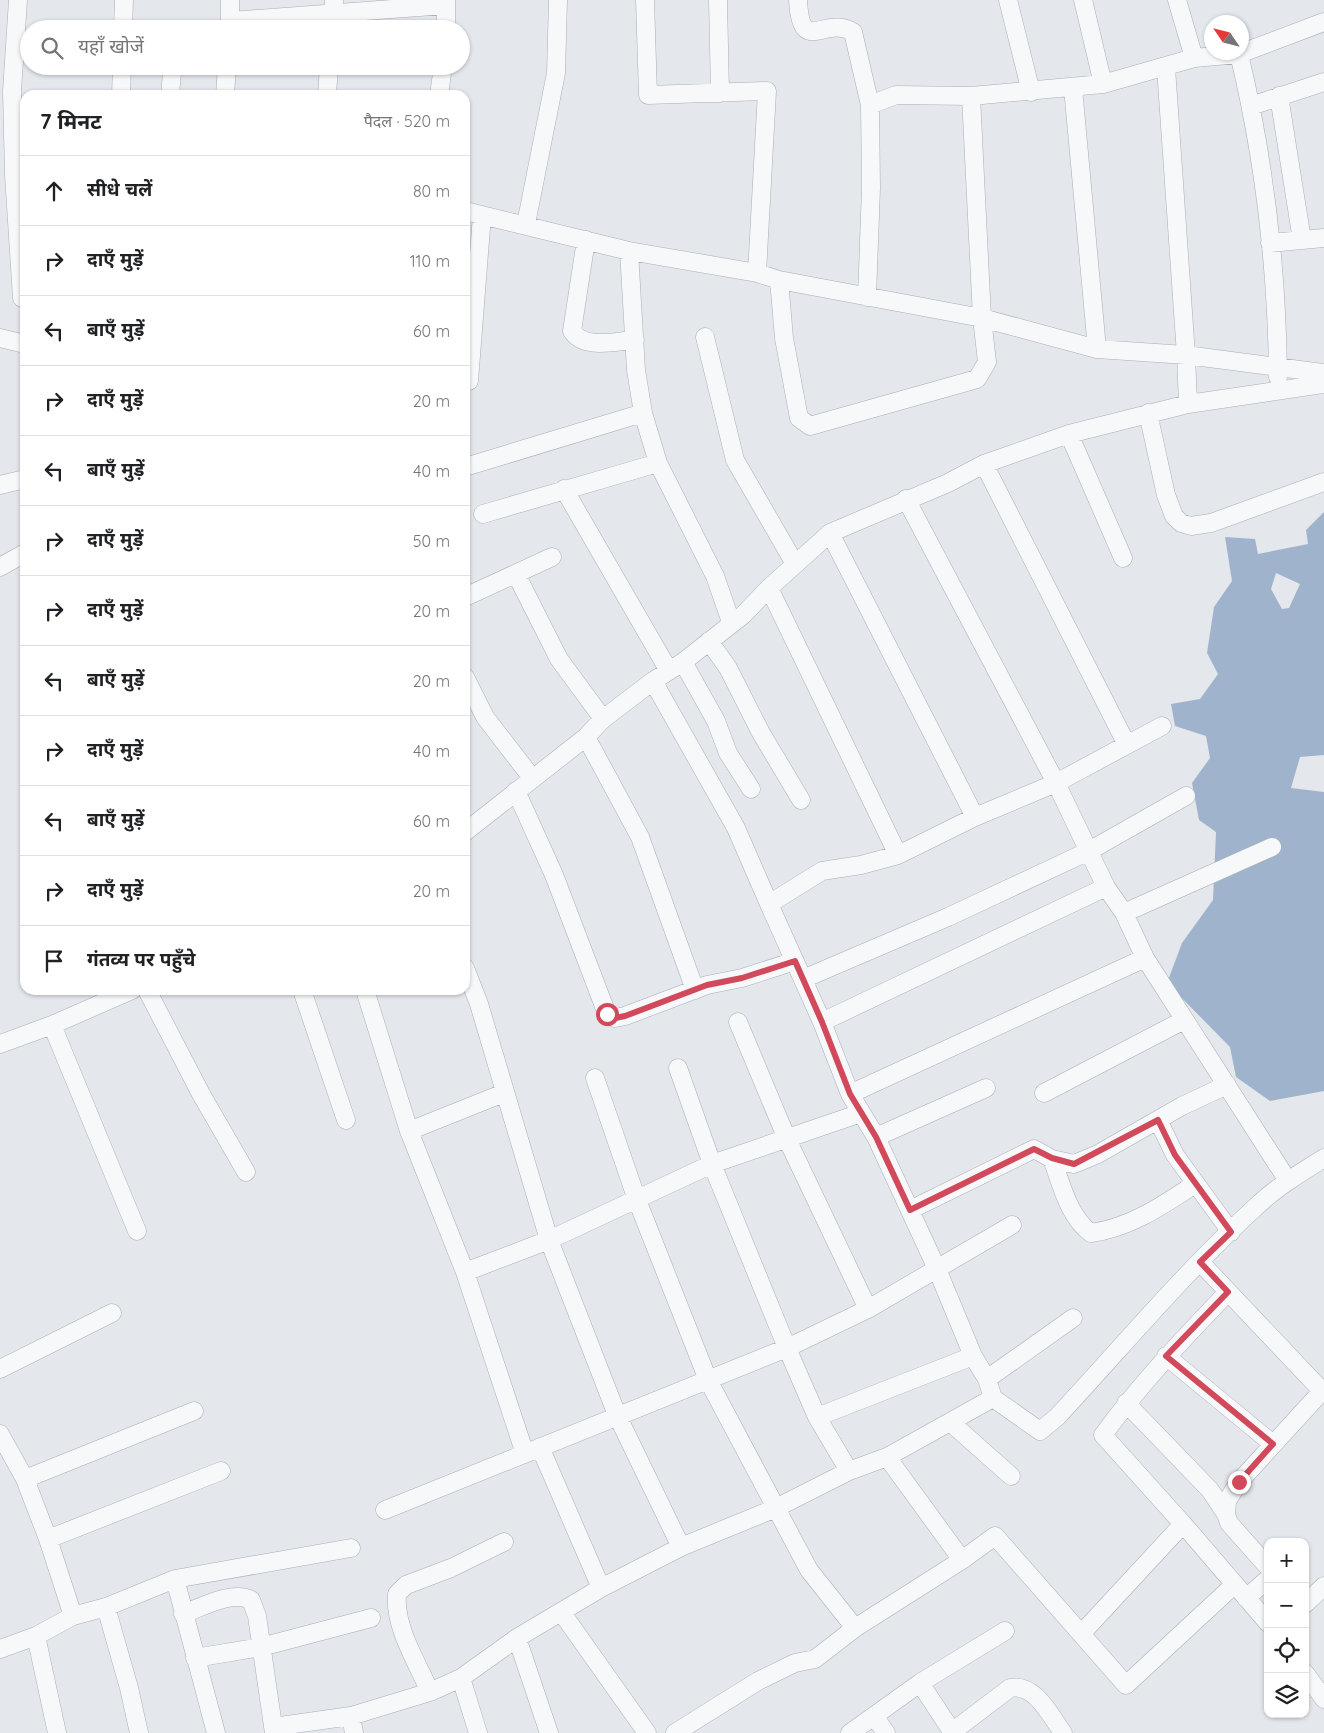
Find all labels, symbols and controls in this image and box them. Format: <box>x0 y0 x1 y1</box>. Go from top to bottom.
north arrow <box>1204 15 1249 60</box>
search box <box>20 20 470 75</box>
icon: search <box>38 34 66 62</box>
text: यहाँ खोजें <box>78 34 144 58</box>
text: 7 मिनट <box>40 108 102 134</box>
text: पैदल · 520 m <box>364 111 450 131</box>
icon: ahead <box>40 177 68 205</box>
text: सीधे चलें <box>87 177 152 201</box>
text: 80 m <box>413 181 450 201</box>
icon: right <box>40 247 68 275</box>
text: दाएँ मुड़ें <box>87 247 143 271</box>
text: 110 m <box>410 251 450 271</box>
icon: left <box>40 317 68 345</box>
text: बाएँ मुड़ें <box>87 317 144 341</box>
text: 60 m <box>413 321 450 341</box>
icon: right <box>40 387 68 415</box>
text: दाएँ मुड़ें <box>87 387 143 411</box>
text: 20 m <box>413 391 450 411</box>
icon: left <box>40 457 68 485</box>
text: बाएँ मुड़ें <box>87 457 144 481</box>
text: 40 m <box>413 461 450 481</box>
icon: right <box>40 527 68 555</box>
text: दाएँ मुड़ें <box>87 527 143 551</box>
text: 50 m <box>413 531 450 551</box>
icon: right <box>40 597 68 625</box>
text: दाएँ मुड़ें <box>87 597 143 621</box>
text: 20 m <box>413 601 450 621</box>
icon: left <box>40 667 68 695</box>
text: बाएँ मुड़ें <box>87 667 144 691</box>
text: 20 m <box>413 671 450 691</box>
icon: right <box>40 737 68 765</box>
text: दाएँ मुड़ें <box>87 737 143 761</box>
text: 40 m <box>413 741 450 761</box>
icon: left <box>40 807 68 835</box>
text: बाएँ मुड़ें <box>87 807 144 831</box>
text: 60 m <box>413 811 450 831</box>
icon: right <box>40 877 68 905</box>
text: दाएँ मुड़ें <box>87 877 143 901</box>
text: 20 m <box>413 881 450 901</box>
icon: arrive <box>40 947 68 975</box>
text: गंतव्य पर पहुँचे <box>87 947 195 971</box>
route start <box>596 1003 619 1026</box>
route end <box>1228 1471 1251 1494</box>
map controls <box>1264 1538 1309 1718</box>
button: + <box>1264 1538 1309 1583</box>
button: − <box>1264 1583 1309 1628</box>
button: locate <box>1264 1628 1309 1673</box>
button: layers <box>1264 1673 1309 1718</box>

